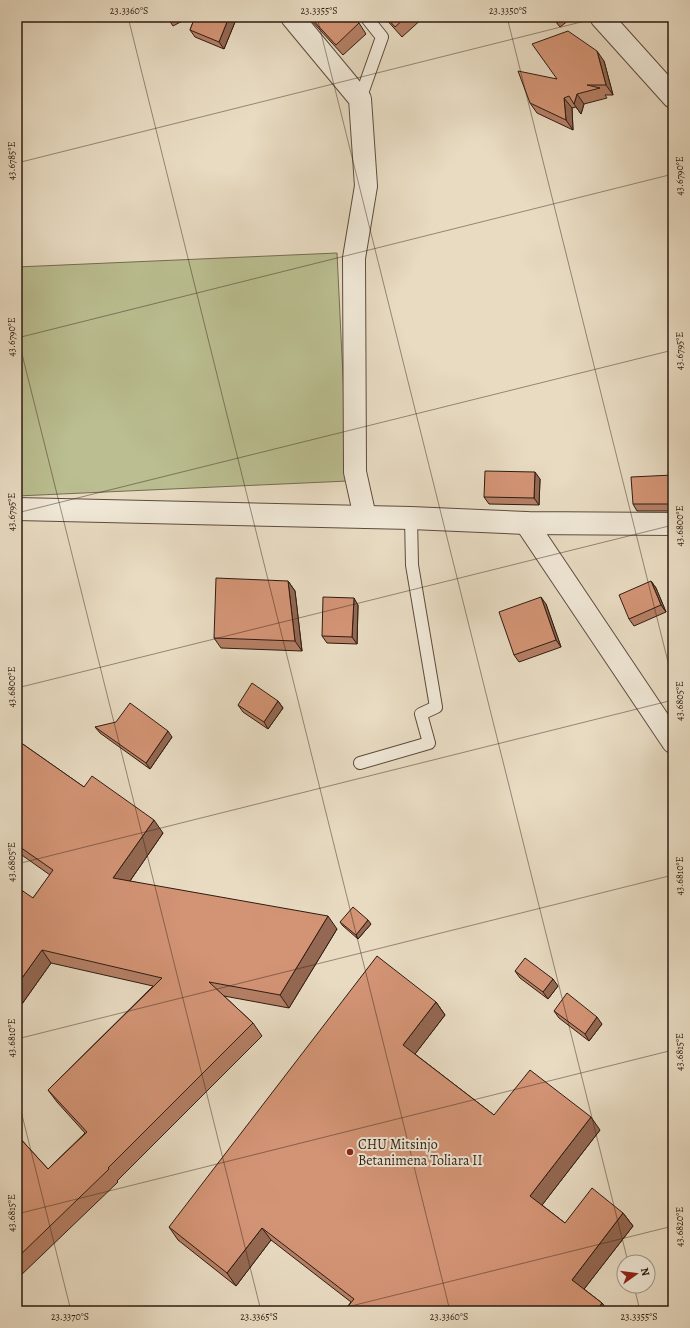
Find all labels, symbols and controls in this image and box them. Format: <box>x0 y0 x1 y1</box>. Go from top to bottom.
text: 23.3360°S <box>110 4 148 17</box>
text: 23.3355°S <box>300 4 338 17</box>
text: 23.3350°S <box>489 4 527 17</box>
text: 43.6785°E <box>5 142 18 180</box>
text: 43.6790°E <box>673 156 686 196</box>
text: 43.6790°E <box>5 317 18 357</box>
text: 43.6795°E <box>673 332 686 370</box>
text: 43.6795°E <box>5 493 18 531</box>
text: 43.6800°E <box>673 506 686 546</box>
text: 43.6800°E <box>5 667 18 707</box>
text: 43.6805°E <box>673 681 686 721</box>
text: 43.6805°E <box>5 842 18 882</box>
text: 43.6810°E <box>673 856 686 895</box>
text: 43.6810°E <box>5 1018 18 1057</box>
text: 43.6815°E <box>673 1033 686 1071</box>
place label: CHU Mitsinjo Betanimena Toliara II <box>358 1135 482 1170</box>
marker: CHU Mitsinjo Betanimena Toliara II <box>345 1147 355 1157</box>
text: 43.6815°E <box>5 1194 18 1232</box>
text: 43.6820°E <box>673 1207 686 1247</box>
north arrow <box>616 1254 656 1294</box>
text: N <box>637 1266 653 1277</box>
text: 23.3370°S <box>51 1310 89 1323</box>
text: 23.3365°S <box>240 1310 278 1323</box>
text: 23.3360°S <box>430 1310 468 1323</box>
text: 23.3355°S <box>620 1310 658 1323</box>

